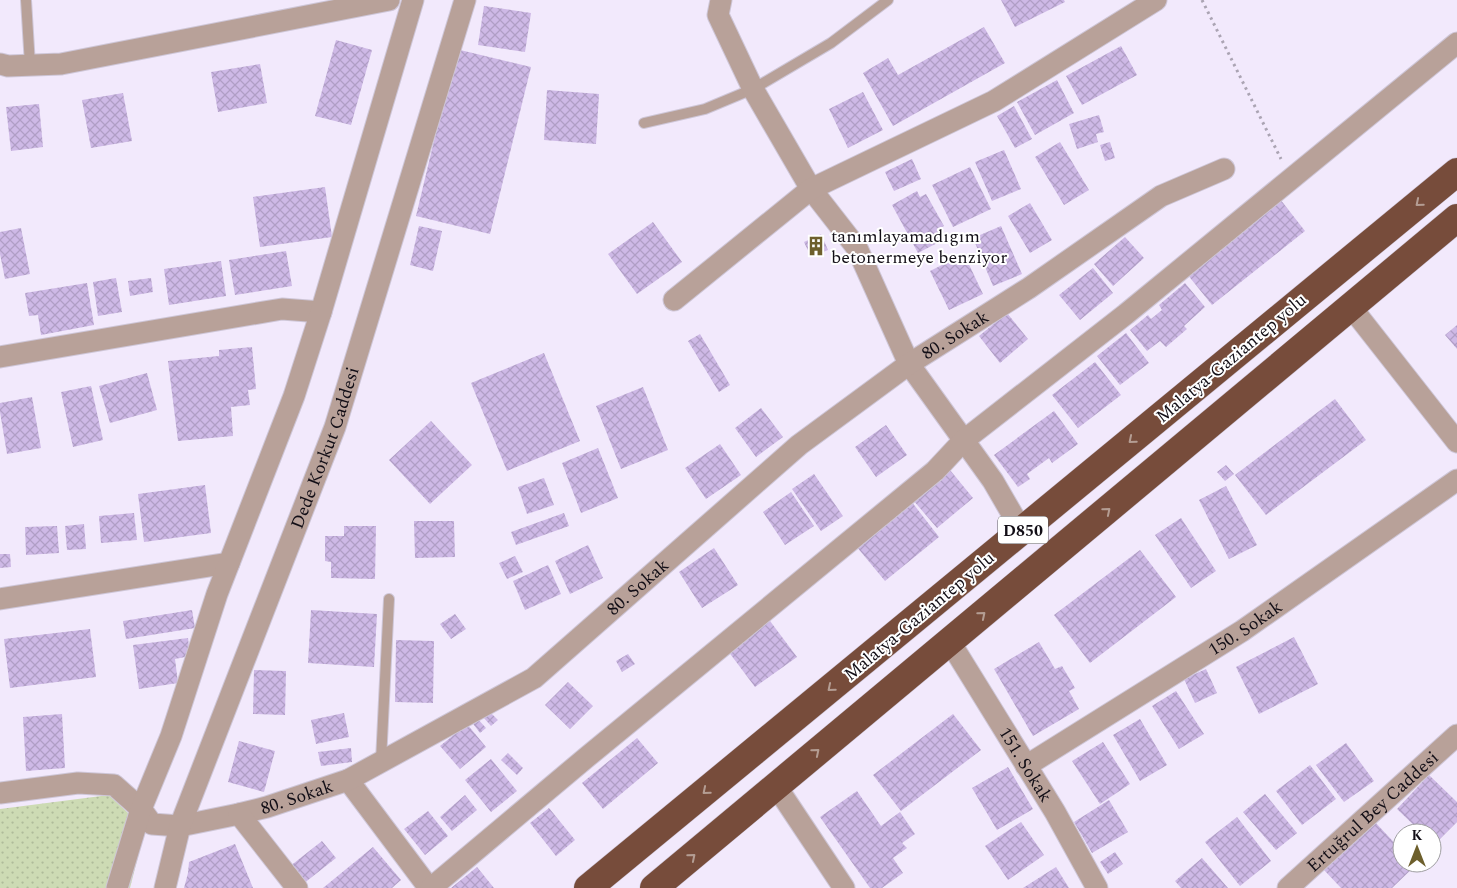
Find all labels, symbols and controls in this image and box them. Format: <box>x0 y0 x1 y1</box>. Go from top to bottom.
one-way arrow <box>1416 197 1425 206</box>
place label: tanımlayamadıgım betonermeye benziyor <box>831 223 1007 271</box>
building icon: tanımlayamadıgım betonermeye benziyor <box>805 235 827 257</box>
street label: Malatya-Gaziantep yolu <box>1150 287 1313 430</box>
street label: 80. Sokak <box>916 304 994 367</box>
street label: Dede Korkut Caddesi <box>284 364 367 533</box>
one-way arrow <box>1129 434 1138 442</box>
one-way arrow <box>1101 508 1110 517</box>
road number: D850 <box>998 516 1048 544</box>
street label: Malatya-Gaziantep yolu <box>838 545 1001 688</box>
street label: 80. Sokak <box>601 552 675 622</box>
street label: 150. Sokak <box>1203 594 1288 663</box>
one-way arrow <box>976 613 985 621</box>
one-way arrow <box>828 682 837 690</box>
street label: 151. Sokak <box>992 722 1059 808</box>
street label: Ertuğrul Bey Caddesi <box>1301 745 1445 879</box>
one-way arrow <box>811 749 820 758</box>
street label: 80. Sokak <box>258 773 337 822</box>
one-way arrow <box>703 786 712 794</box>
north arrow <box>1392 823 1442 873</box>
text: K <box>1412 825 1423 846</box>
one-way arrow <box>686 853 695 862</box>

